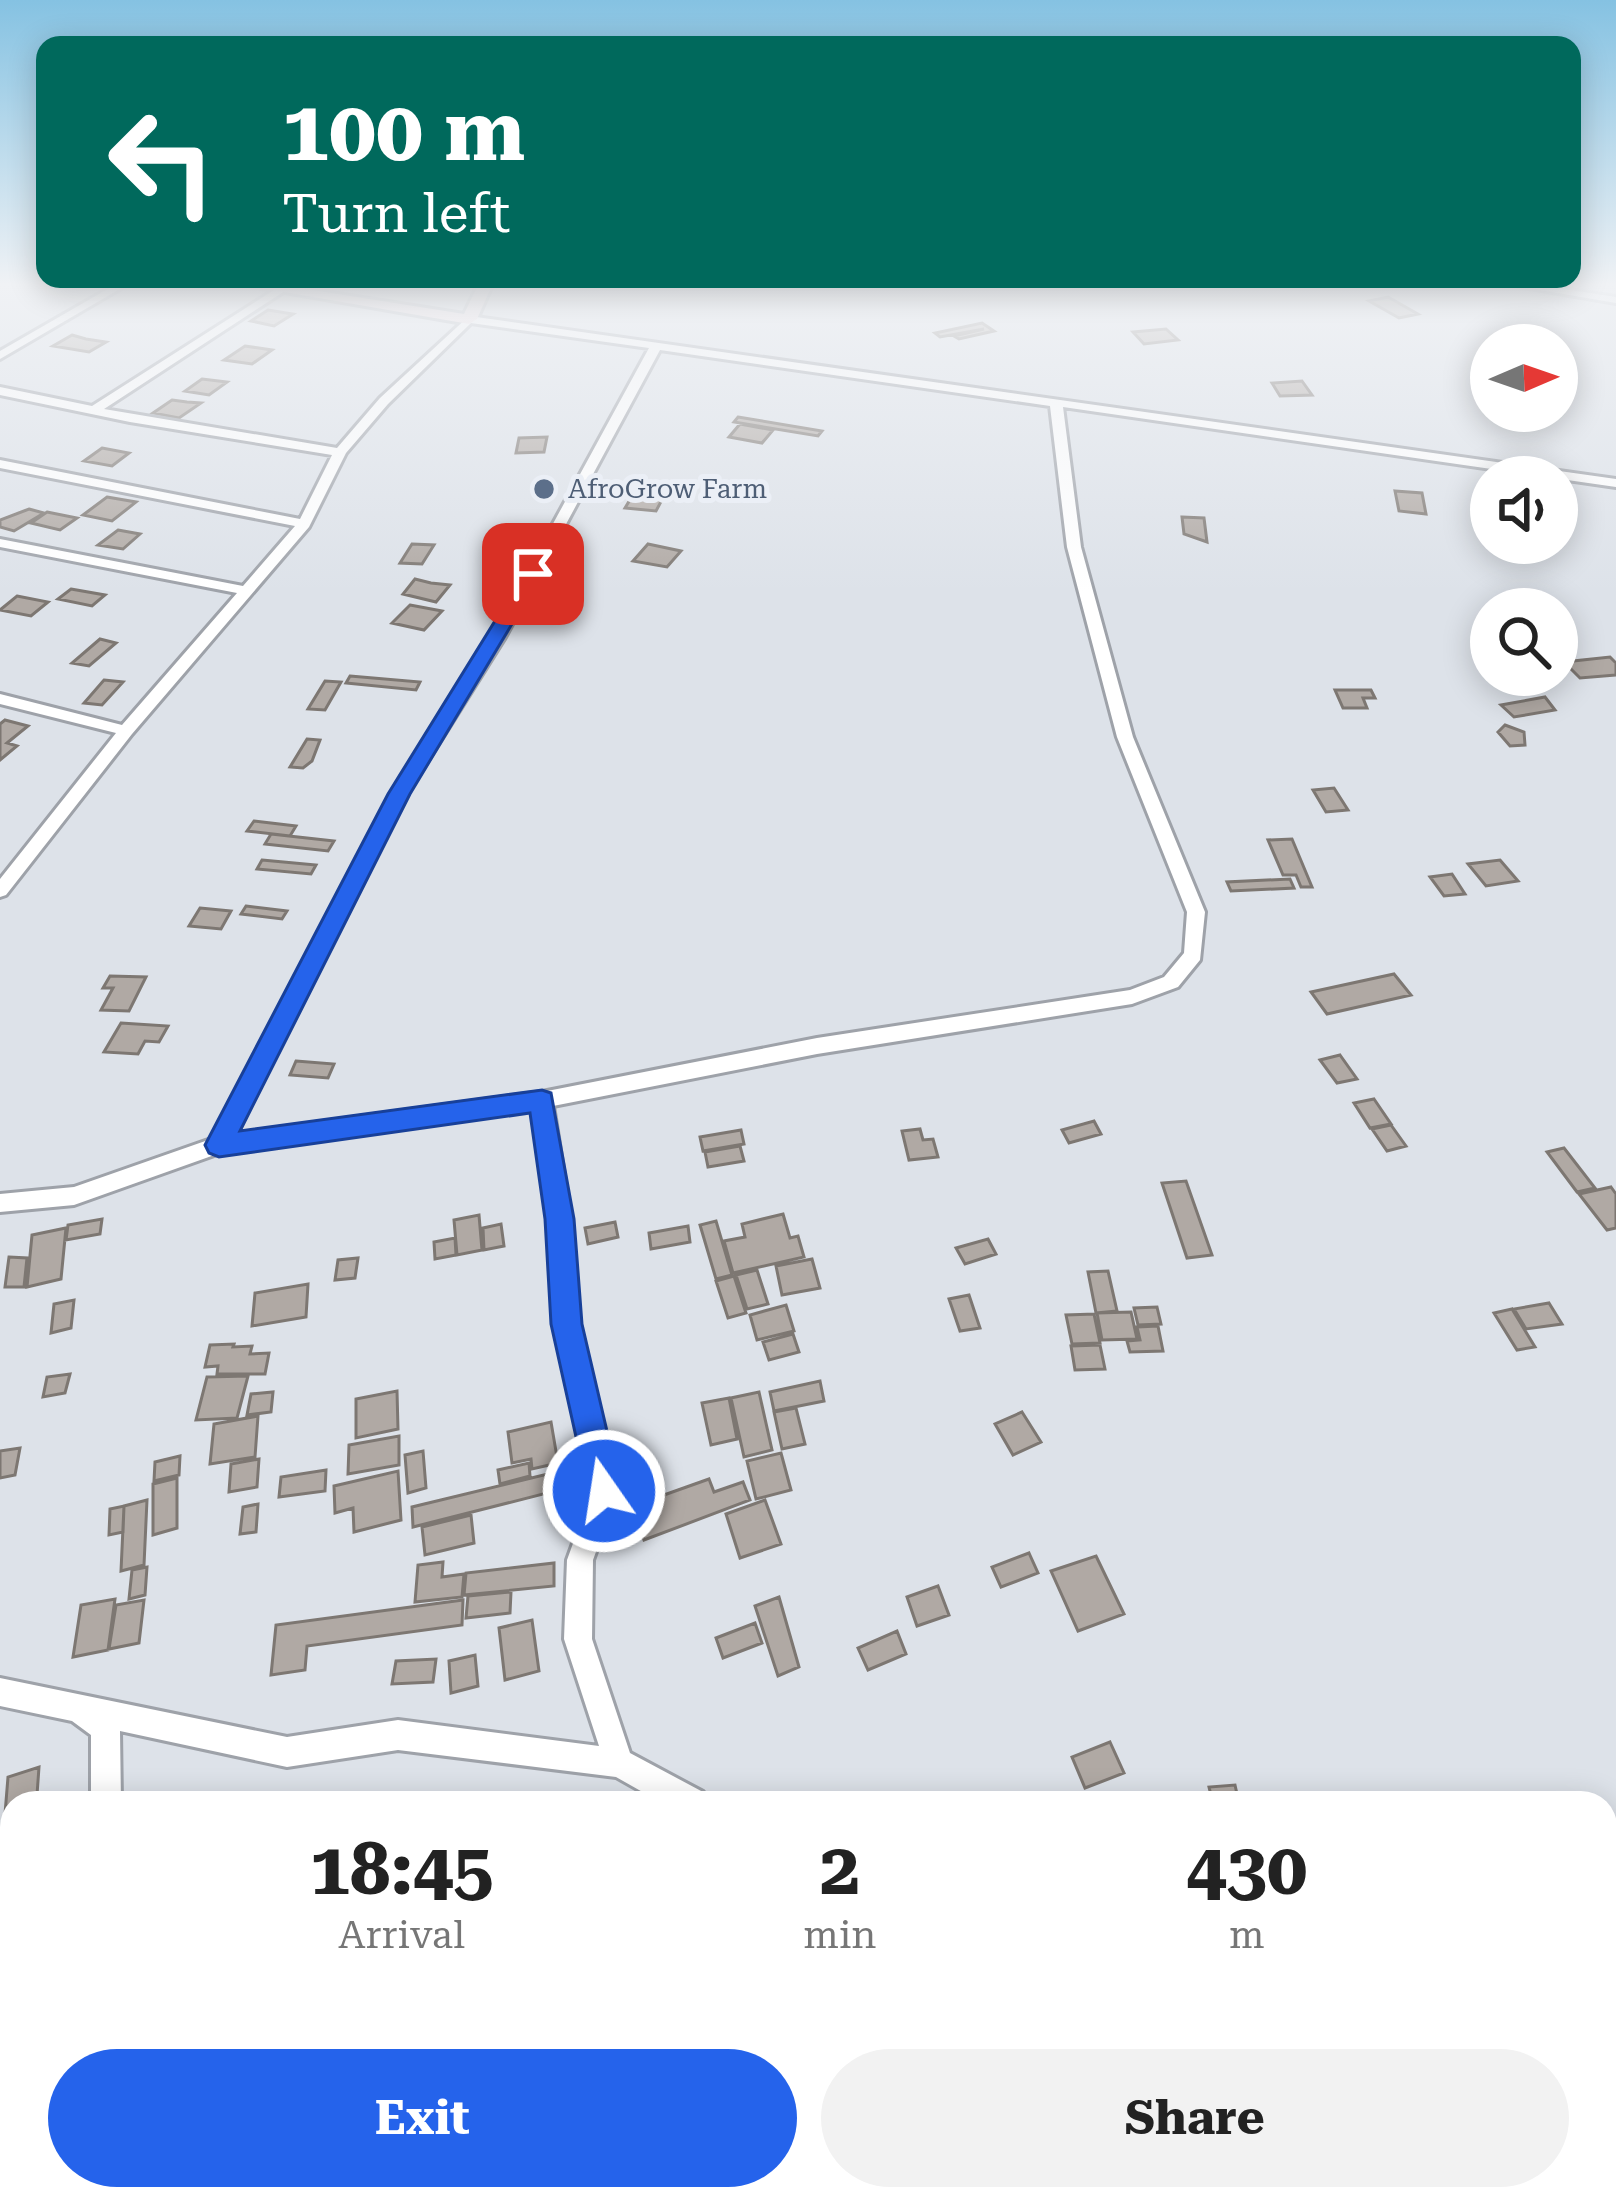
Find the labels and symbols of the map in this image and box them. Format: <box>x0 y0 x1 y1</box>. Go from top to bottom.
north arrow <box>1470 324 1578 432</box>
place label: AfroGrow Farm <box>568 473 767 505</box>
marker: AfroGrow Farm <box>531 476 557 502</box>
pin <box>482 523 584 625</box>
position arrow <box>541 1428 667 1554</box>

